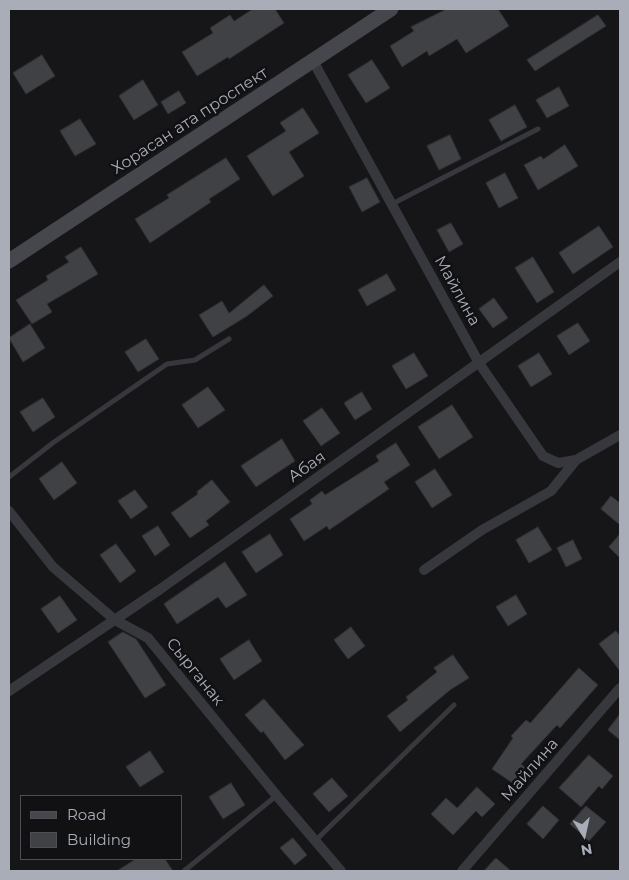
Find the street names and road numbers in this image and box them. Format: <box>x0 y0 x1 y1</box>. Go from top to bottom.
street label: Хорасан ата проспект <box>108 63 272 179</box>
street label: Майлина <box>430 253 484 329</box>
street label: Абая <box>285 447 329 487</box>
street label: Сырганак <box>162 634 228 710</box>
street label: Майлина <box>497 735 563 805</box>

